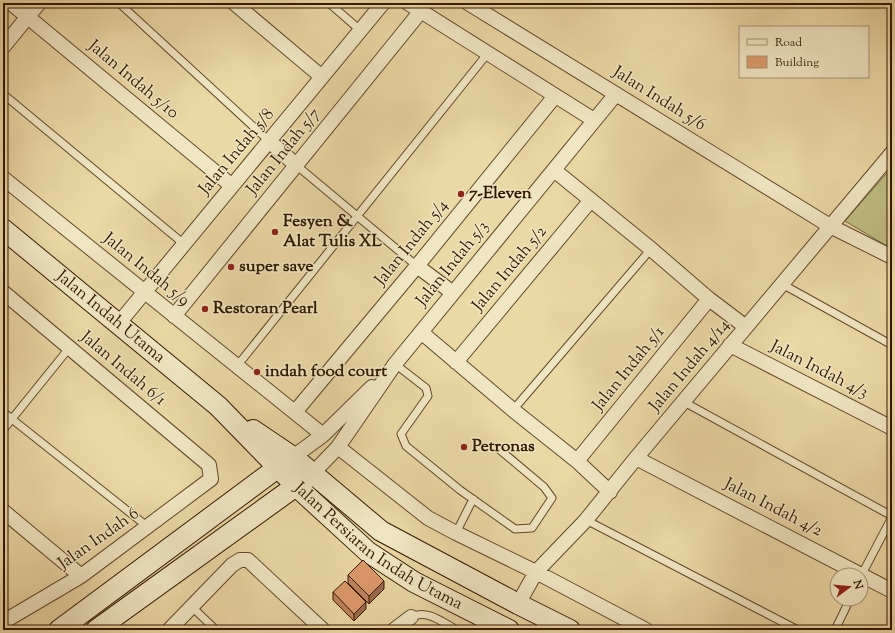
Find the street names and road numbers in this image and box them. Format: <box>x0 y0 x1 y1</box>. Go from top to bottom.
street label: Jalan Indah 5/10 <box>82 34 184 125</box>
street label: Jalan Indah 5/6 <box>607 60 710 137</box>
street label: Jalan Indah 5/7 <box>241 103 327 201</box>
street label: Jalan Indah 5/8 <box>193 104 280 201</box>
street label: Jalan Indah 5/4 <box>369 194 455 292</box>
street label: Jalan Indah 5/3 <box>410 216 495 313</box>
street label: Jalan Indah 5/2 <box>466 221 553 318</box>
street label: Jalan Indah 5/9 <box>97 227 194 312</box>
street label: Jalan Indah Utama <box>50 265 170 370</box>
street label: Jalan Indah 4/14 <box>643 314 736 418</box>
street label: Jalan Indah 5/1 <box>587 321 671 417</box>
street label: Jalan Indah 6/1 <box>74 325 171 412</box>
street label: Jalan Indah 4/3 <box>765 335 872 405</box>
street label: Jalan Indah 4/2 <box>719 472 826 543</box>
street label: Jalan Persiaran Indah Utama <box>287 477 467 617</box>
street label: Jalan Indah 6 <box>53 502 144 576</box>

